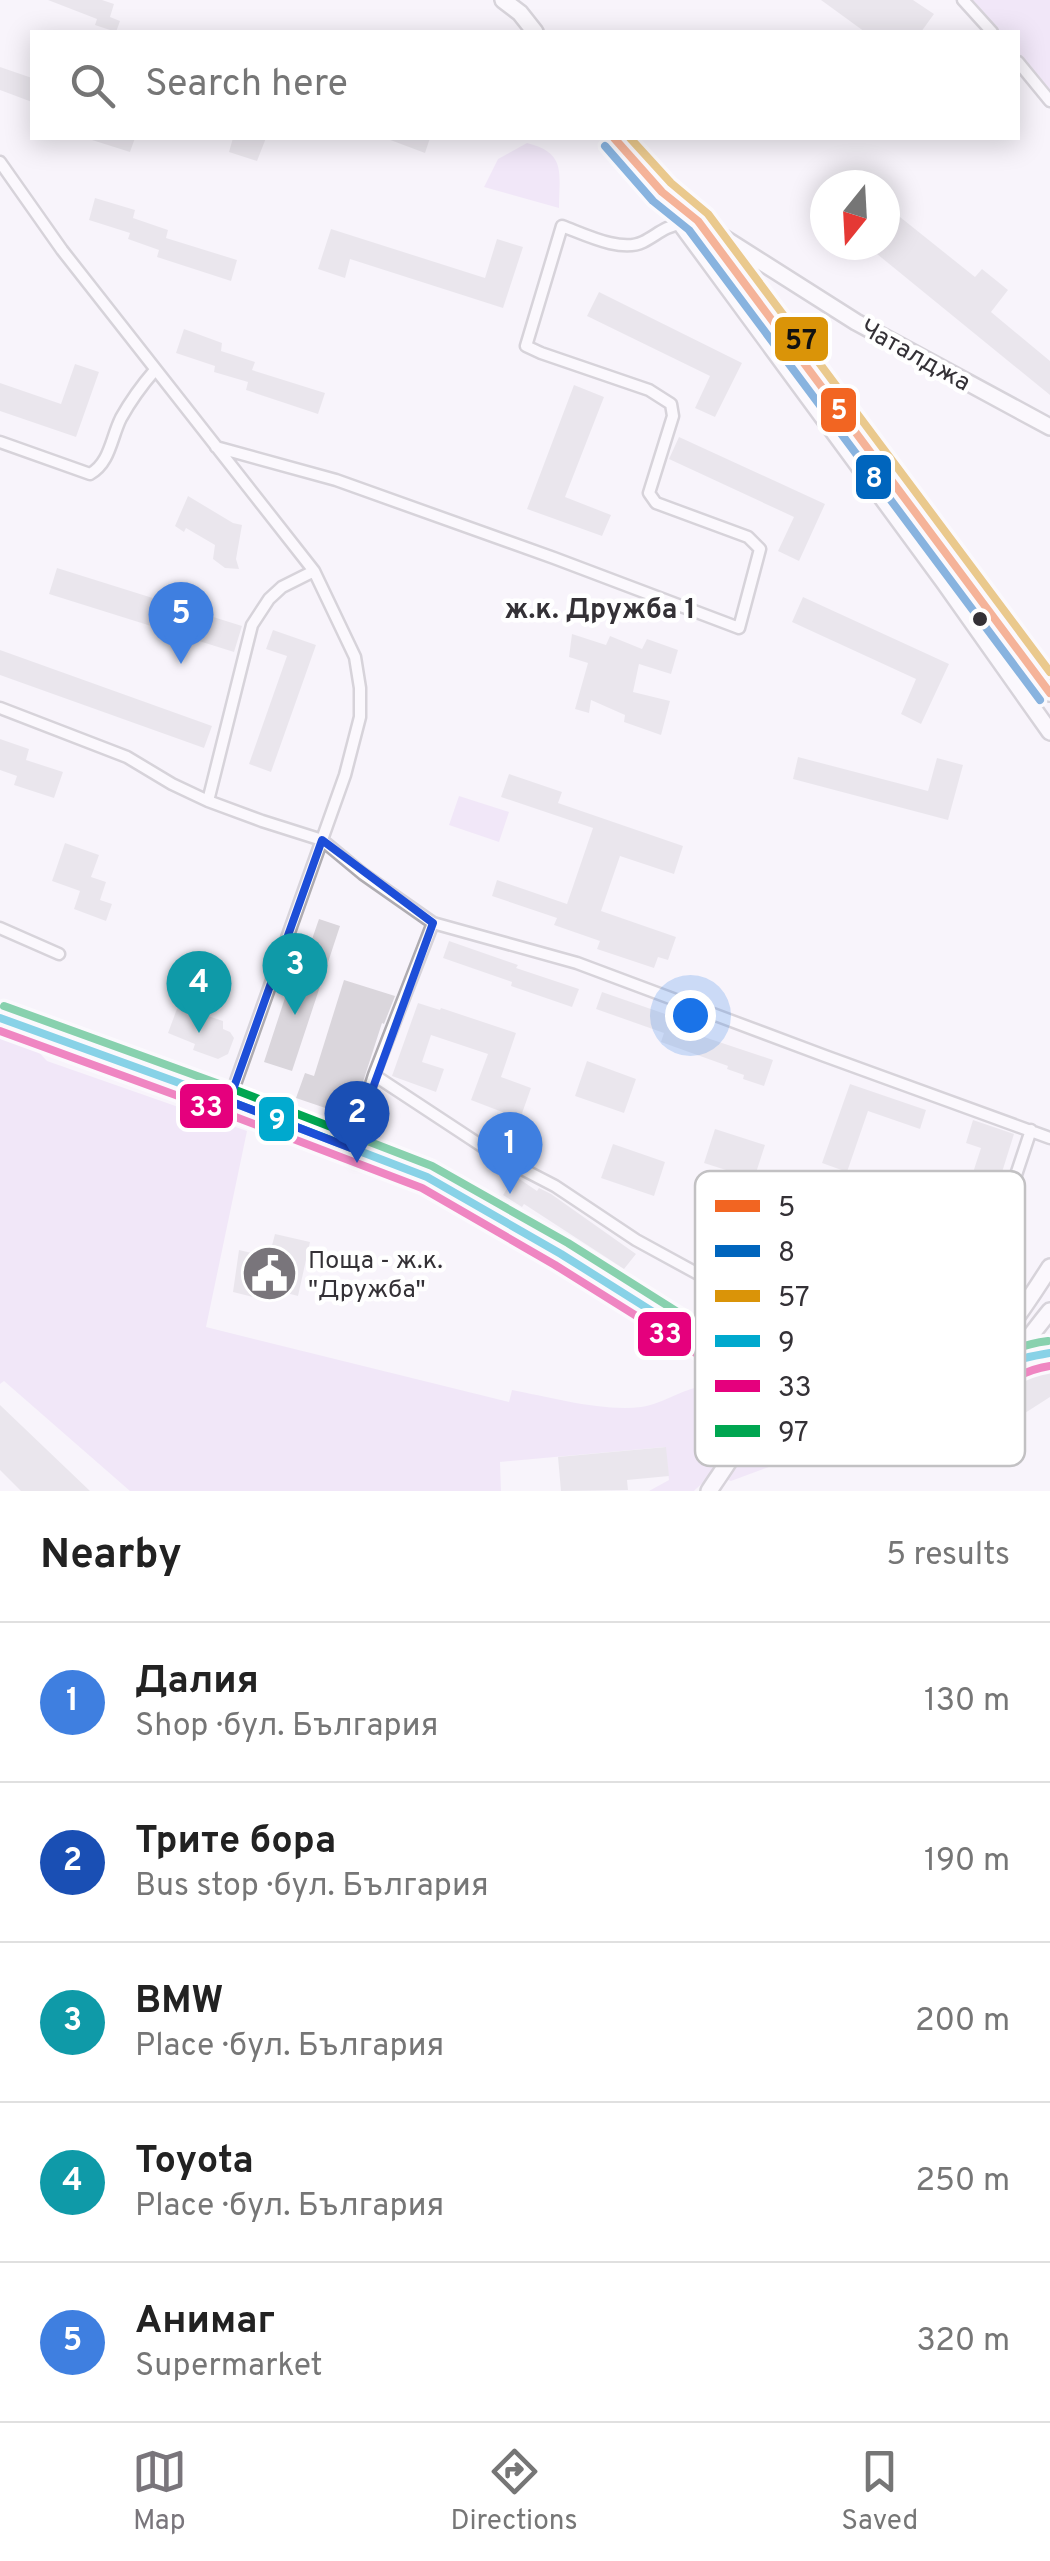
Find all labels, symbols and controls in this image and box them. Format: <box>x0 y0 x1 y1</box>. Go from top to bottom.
search box <box>30 30 1020 140</box>
icon: search <box>65 58 120 113</box>
text: Search here <box>145 61 348 110</box>
north arrow <box>810 170 900 260</box>
street label: Чаталджа <box>854 313 975 400</box>
line badge: 57 <box>773 315 830 363</box>
text: 57 <box>785 324 817 360</box>
line badge: 5 <box>819 386 858 434</box>
text: 5 <box>830 394 848 430</box>
line badge: 8 <box>854 453 893 501</box>
text: 8 <box>865 462 883 498</box>
pin: 5 <box>148 582 214 664</box>
district label: ж.к. Дружба 1 <box>504 593 696 629</box>
unlabelled marker <box>970 609 990 629</box>
pin: 3 <box>262 932 328 1015</box>
pin: 4 <box>166 950 232 1033</box>
your location <box>665 990 716 1041</box>
pin: 2 <box>324 1080 390 1163</box>
line badge: 33 <box>178 1082 235 1130</box>
text: 33 <box>189 1091 223 1127</box>
line badge: 9 <box>257 1095 296 1143</box>
text: 9 <box>268 1104 286 1140</box>
pin: 1 <box>478 1112 542 1194</box>
legend <box>695 1171 1025 1466</box>
text: 5 <box>778 1191 795 1227</box>
text: 8 <box>778 1236 795 1272</box>
public building icon: Поща - ж.к. "Дружба" <box>239 1243 299 1303</box>
place label: Поща - ж.к. "Дружба" <box>308 1246 443 1307</box>
text: 57 <box>778 1281 810 1317</box>
line badge: 33 <box>636 1310 693 1358</box>
text: 33 <box>648 1318 682 1354</box>
text: 9 <box>778 1326 795 1362</box>
text: 33 <box>778 1371 812 1407</box>
text: 97 <box>778 1416 809 1452</box>
text: Nearby <box>40 1530 182 1583</box>
text: 5 results <box>886 1536 1010 1576</box>
text: Далия <box>135 1658 259 1707</box>
text: 1 <box>66 1682 79 1722</box>
text: 130 m <box>924 1682 1010 1722</box>
text: Shop · бул. България <box>135 1707 438 1747</box>
text: Трите бора <box>135 1818 336 1867</box>
text: 2 <box>63 1842 82 1882</box>
text: 190 m <box>924 1842 1010 1882</box>
text: Bus stop · бул. България <box>135 1867 489 1907</box>
text: BMW <box>135 1978 223 2027</box>
text: 3 <box>63 2002 82 2042</box>
text: 200 m <box>915 2002 1010 2042</box>
text: Place · бул. България <box>135 2027 444 2067</box>
text: Toyota <box>135 2138 254 2187</box>
text: 4 <box>62 2162 83 2202</box>
text: 250 m <box>915 2162 1010 2202</box>
text: Place · бул. България <box>135 2187 444 2227</box>
text: Анимаг <box>135 2298 275 2347</box>
text: 5 <box>63 2322 82 2362</box>
text: 320 m <box>917 2322 1010 2362</box>
text: Supermarket <box>135 2347 323 2387</box>
tab: Map <box>132 2444 187 2540</box>
tab: Directions <box>450 2444 578 2540</box>
tab: Saved <box>841 2444 918 2540</box>

